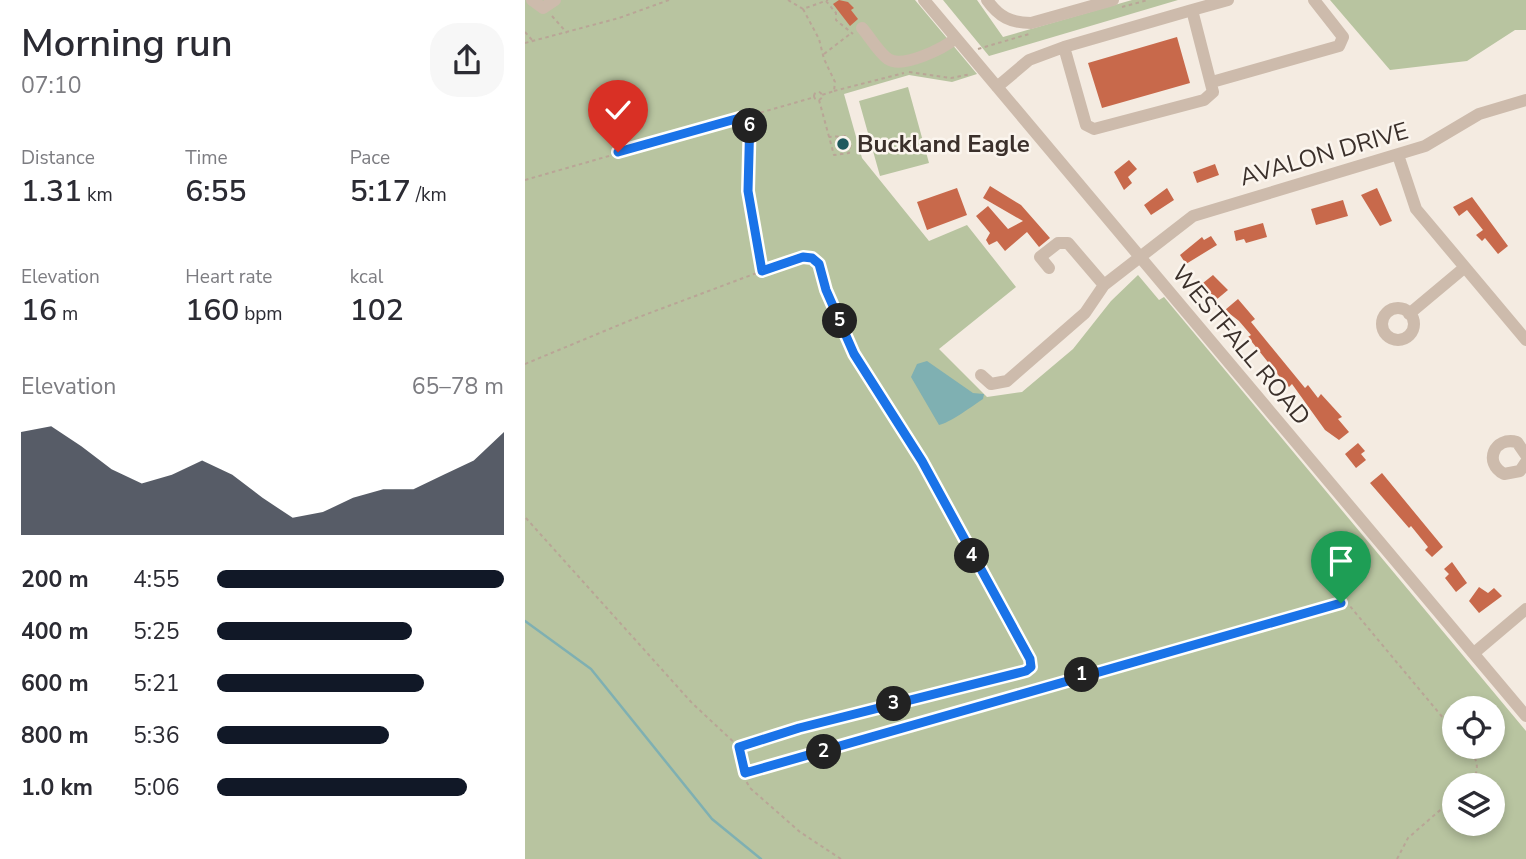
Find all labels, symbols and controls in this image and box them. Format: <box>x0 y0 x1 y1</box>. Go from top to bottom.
text: Morning run <box>21 18 233 69</box>
button: share <box>430 23 504 97</box>
text: 07:10 <box>21 70 81 101</box>
pin <box>588 80 648 152</box>
icon: check <box>599 91 637 129</box>
pin: 6 <box>733 108 768 144</box>
text: 6 <box>744 112 755 138</box>
street label: AVALON DRIVE <box>1236 115 1412 193</box>
place label: Buckland Eagle <box>857 128 1030 160</box>
marker: Buckland Eagle <box>835 136 851 152</box>
text: Distance <box>21 145 95 171</box>
text: Time <box>185 145 228 171</box>
text: Pace <box>350 145 390 171</box>
text: 1.31 <box>21 171 82 212</box>
text: 6:55 <box>185 171 246 212</box>
text: 5:17 <box>350 171 411 212</box>
text: km <box>82 182 113 208</box>
text: /km <box>411 182 447 208</box>
street label: WESTFALL ROAD <box>1165 258 1317 432</box>
text: Elevation <box>21 264 100 290</box>
text: Heart rate <box>185 264 272 290</box>
text: kcal <box>350 264 383 290</box>
text: 16 <box>21 290 57 331</box>
text: 160 <box>185 290 239 331</box>
text: 102 <box>350 290 404 331</box>
text: m <box>57 301 78 327</box>
text: bpm <box>239 301 283 327</box>
pin: 5 <box>823 304 857 338</box>
text: 5 <box>834 307 845 333</box>
text: Elevation <box>21 371 116 402</box>
text: 65–78 m <box>412 371 504 402</box>
pin <box>1311 531 1371 603</box>
pin: 4 <box>955 538 989 574</box>
text: 4 <box>966 542 977 568</box>
icon: arrive <box>1322 542 1360 580</box>
text: 200 m <box>21 564 89 595</box>
text: 4:55 <box>133 564 180 595</box>
text: 400 m <box>21 616 89 647</box>
text: 5:25 <box>133 616 180 647</box>
pin: 1 <box>1065 658 1099 692</box>
text: 1 <box>1076 661 1087 687</box>
text: 600 m <box>21 668 89 699</box>
text: 5:21 <box>133 668 180 699</box>
pin: 3 <box>877 686 911 722</box>
text: 3 <box>888 690 899 716</box>
map controls <box>1442 696 1505 836</box>
button: locate <box>1442 696 1505 759</box>
text: 800 m <box>21 720 89 751</box>
text: 5:36 <box>133 720 180 751</box>
pin: 2 <box>807 734 841 770</box>
text: 2 <box>818 738 829 764</box>
text: 1.0 km <box>21 772 93 803</box>
text: 5:06 <box>133 772 180 803</box>
button: layers <box>1442 773 1505 836</box>

